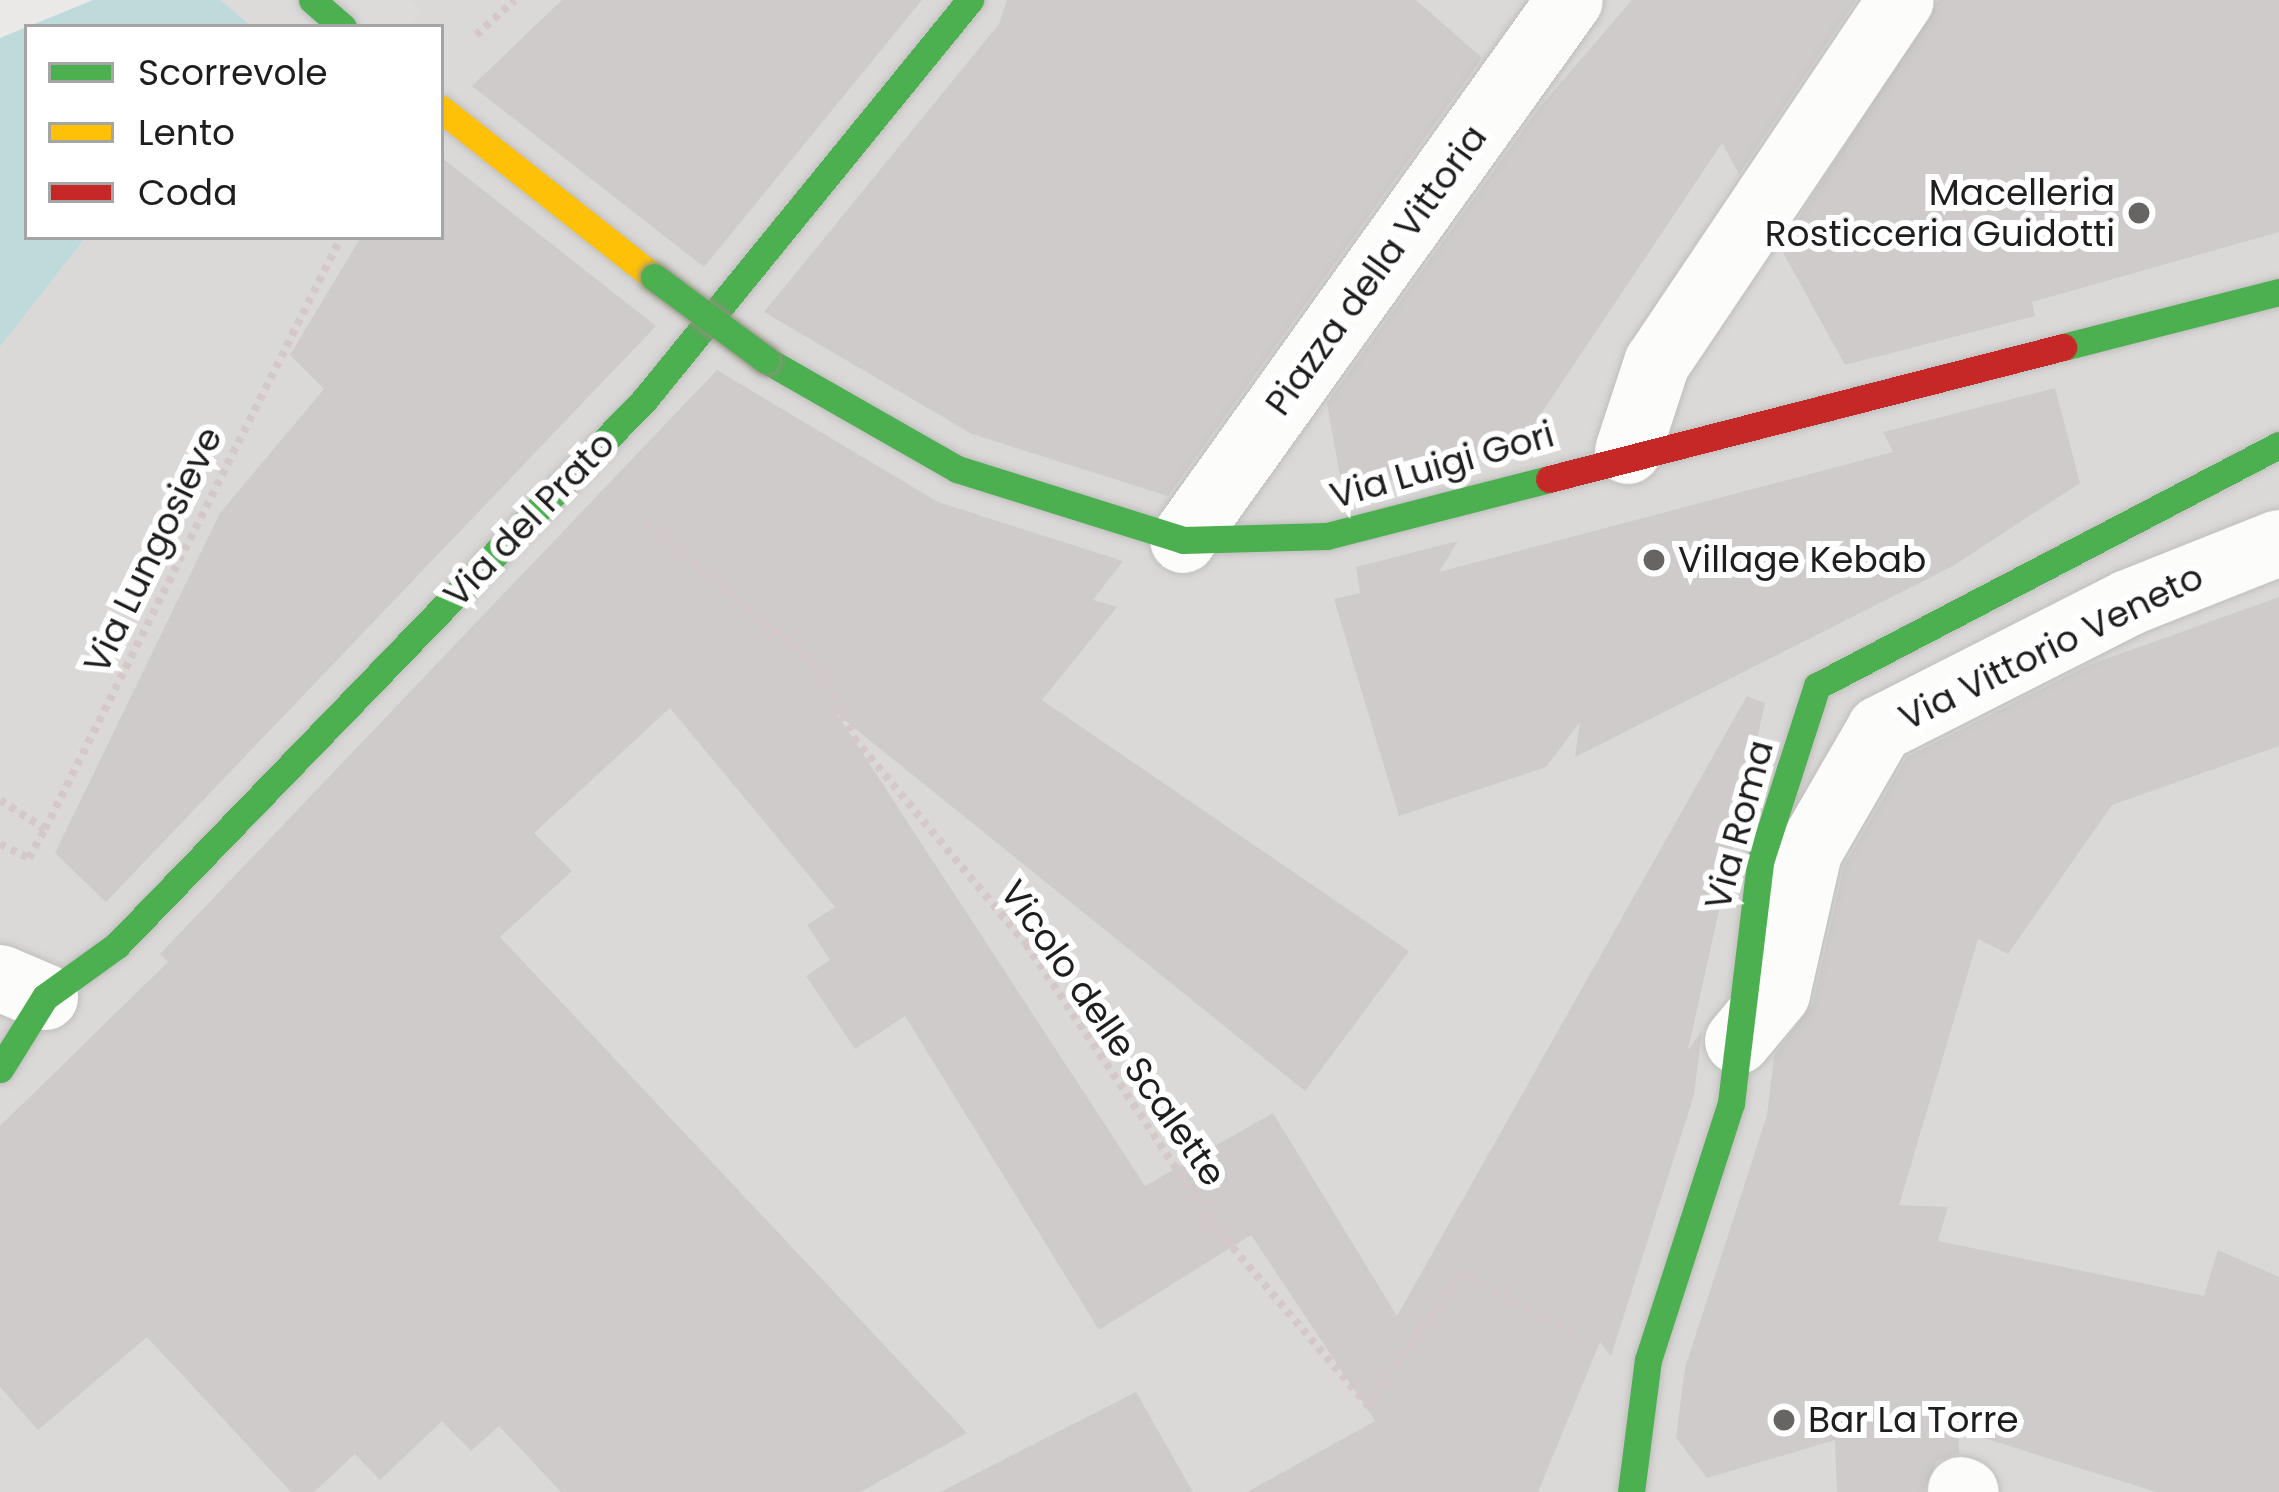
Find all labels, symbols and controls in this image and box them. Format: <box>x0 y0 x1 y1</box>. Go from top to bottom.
legend <box>24 24 444 240</box>
text: Scorrevole <box>138 47 328 98</box>
text: Lento <box>138 107 235 158</box>
street label: Piazza della Vittoria <box>1256 116 1496 424</box>
text: Coda <box>138 167 238 218</box>
place label: Macelleria Rosticceria Guidotti <box>1765 170 2115 255</box>
marker: Macelleria Rosticceria Guidotti <box>2126 200 2152 226</box>
street label: Via Luigi Gori <box>1325 412 1559 518</box>
street label: Via Lungosieve <box>75 420 231 680</box>
street label: Via del Prato <box>435 422 623 616</box>
place label: Village Kebab <box>1678 538 1926 582</box>
marker: Village Kebab <box>1641 547 1667 573</box>
street label: Via Vittorio Veneto <box>1892 555 2210 739</box>
street label: Via Roma <box>1696 736 1782 914</box>
street label: Vicolo delle Scalette <box>991 872 1235 1194</box>
place label: Bar La Torre <box>1808 1398 2019 1442</box>
marker: Bar La Torre <box>1771 1407 1797 1433</box>

